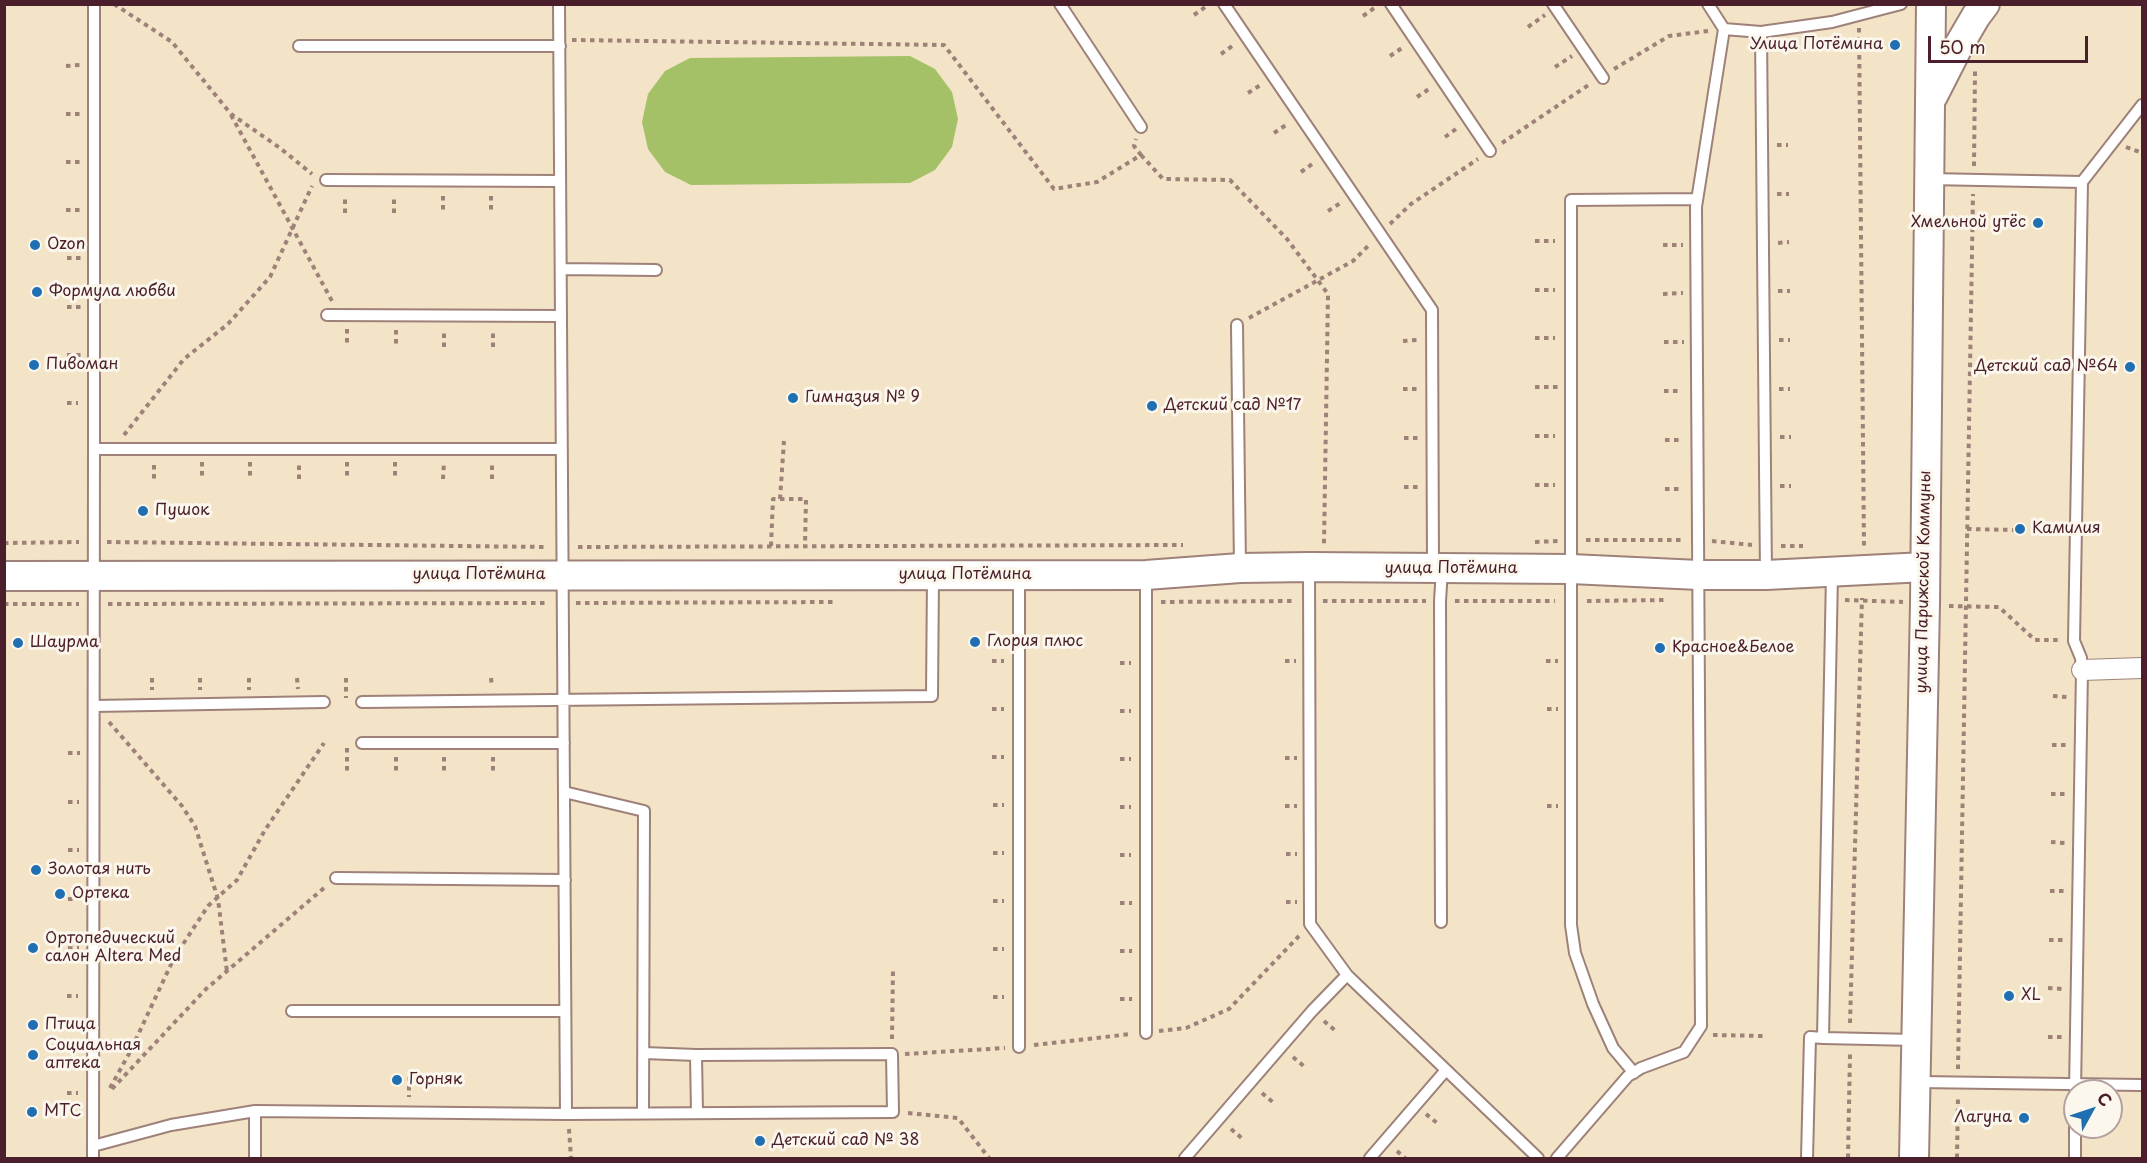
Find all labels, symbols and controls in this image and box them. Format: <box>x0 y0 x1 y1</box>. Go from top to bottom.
scale bar <box>1931 24 2092 62</box>
text: 50 m <box>1939 33 1986 60</box>
place label: Улица Потёмина <box>1750 35 1883 55</box>
marker: Улица Потёмина <box>1888 38 1902 52</box>
place label: Хмельной утёс <box>1911 213 2026 233</box>
marker: Хмельной утёс <box>2031 216 2045 230</box>
place label: Ozon <box>47 235 85 255</box>
marker: Ozon <box>28 238 42 252</box>
place label: Формула любви <box>49 282 176 302</box>
marker: Формула любви <box>30 285 44 299</box>
place label: Пивоман <box>46 355 118 375</box>
place label: Детский сад №64 <box>1975 357 2118 377</box>
marker: Пивоман <box>27 358 41 372</box>
marker: Детский сад №64 <box>2123 360 2137 374</box>
place label: Гимназия № 9 <box>805 388 920 408</box>
marker: Гимназия № 9 <box>786 391 800 405</box>
place label: Детский сад №17 <box>1164 396 1301 416</box>
marker: Детский сад №17 <box>1145 399 1159 413</box>
street label: улица Парижской Коммуны <box>1912 470 1936 694</box>
place label: Пушок <box>155 501 210 521</box>
marker: Пушок <box>136 504 150 518</box>
place label: Камилия <box>2032 519 2101 539</box>
marker: Камилия <box>2013 522 2027 536</box>
street label: улица Потёмина <box>1384 559 1518 579</box>
street label: улица Потёмина <box>412 565 546 585</box>
street label: улица Потёмина <box>898 565 1032 585</box>
place label: Глория плюс <box>987 632 1083 652</box>
place label: Шаурма <box>30 633 99 653</box>
marker: Глория плюс <box>968 635 982 649</box>
marker: Шаурма <box>11 636 25 650</box>
place label: Красное&Белое <box>1672 638 1794 658</box>
marker: Красное&Белое <box>1653 641 1667 655</box>
place label: Золотая нить <box>48 860 151 880</box>
marker: Золотая нить <box>29 863 43 877</box>
place label: Ортека <box>72 884 129 904</box>
marker: Ортека <box>53 887 67 901</box>
place label: Ортопедический салон Altera Med <box>45 929 181 967</box>
marker: Ортопедический салон Altera Med <box>26 941 40 955</box>
place label: XL <box>2021 986 2041 1006</box>
marker: XL <box>2002 989 2016 1003</box>
place label: Птица <box>45 1015 95 1035</box>
marker: Птица <box>26 1018 40 1032</box>
place label: Социальная аптека <box>45 1036 141 1074</box>
marker: Социальная аптека <box>26 1048 40 1062</box>
place label: Горняк <box>409 1070 462 1090</box>
marker: Горняк <box>390 1073 404 1087</box>
north arrow <box>2063 1079 2123 1139</box>
text: С <box>2092 1086 2118 1111</box>
place label: МТС <box>44 1102 82 1122</box>
marker: МТС <box>25 1105 39 1119</box>
place label: Лагуна <box>1954 1108 2012 1128</box>
marker: Лагуна <box>2017 1111 2031 1125</box>
place label: Детский сад № 38 <box>772 1131 919 1151</box>
marker: Детский сад № 38 <box>753 1134 767 1148</box>

